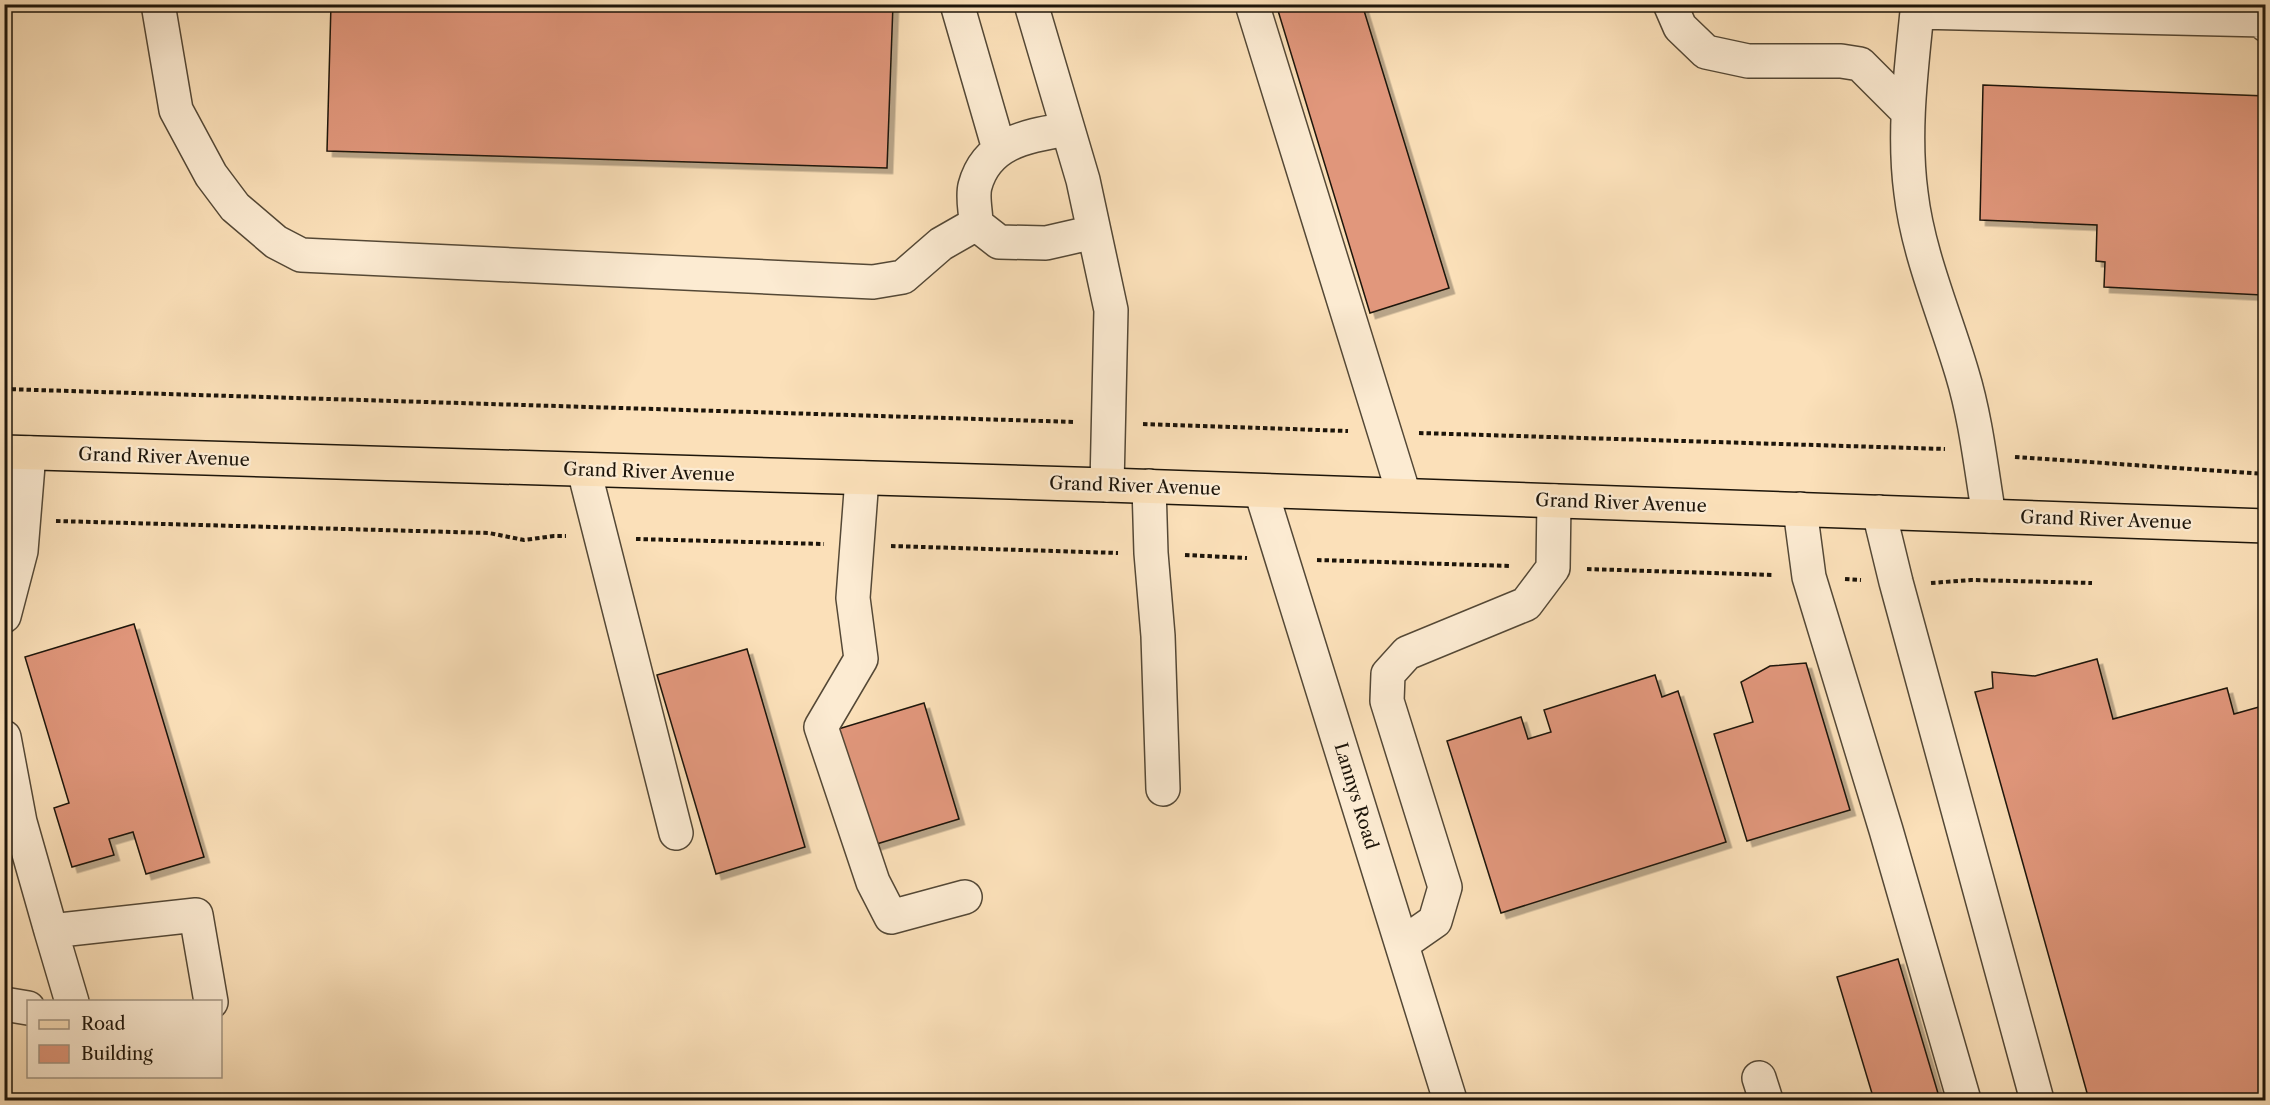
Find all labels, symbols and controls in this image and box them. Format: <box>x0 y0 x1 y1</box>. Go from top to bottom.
street label: Grand River Avenue <box>78 443 250 471</box>
street label: Grand River Avenue <box>563 458 735 486</box>
street label: Grand River Avenue <box>1049 472 1221 500</box>
street label: Grand River Avenue <box>1535 489 1707 517</box>
street label: Grand River Avenue <box>2020 506 2192 534</box>
street label: Lannys Road <box>1329 740 1383 852</box>
legend <box>27 1000 222 1078</box>
text: Road <box>81 1013 126 1035</box>
text: Building <box>81 1043 153 1065</box>

